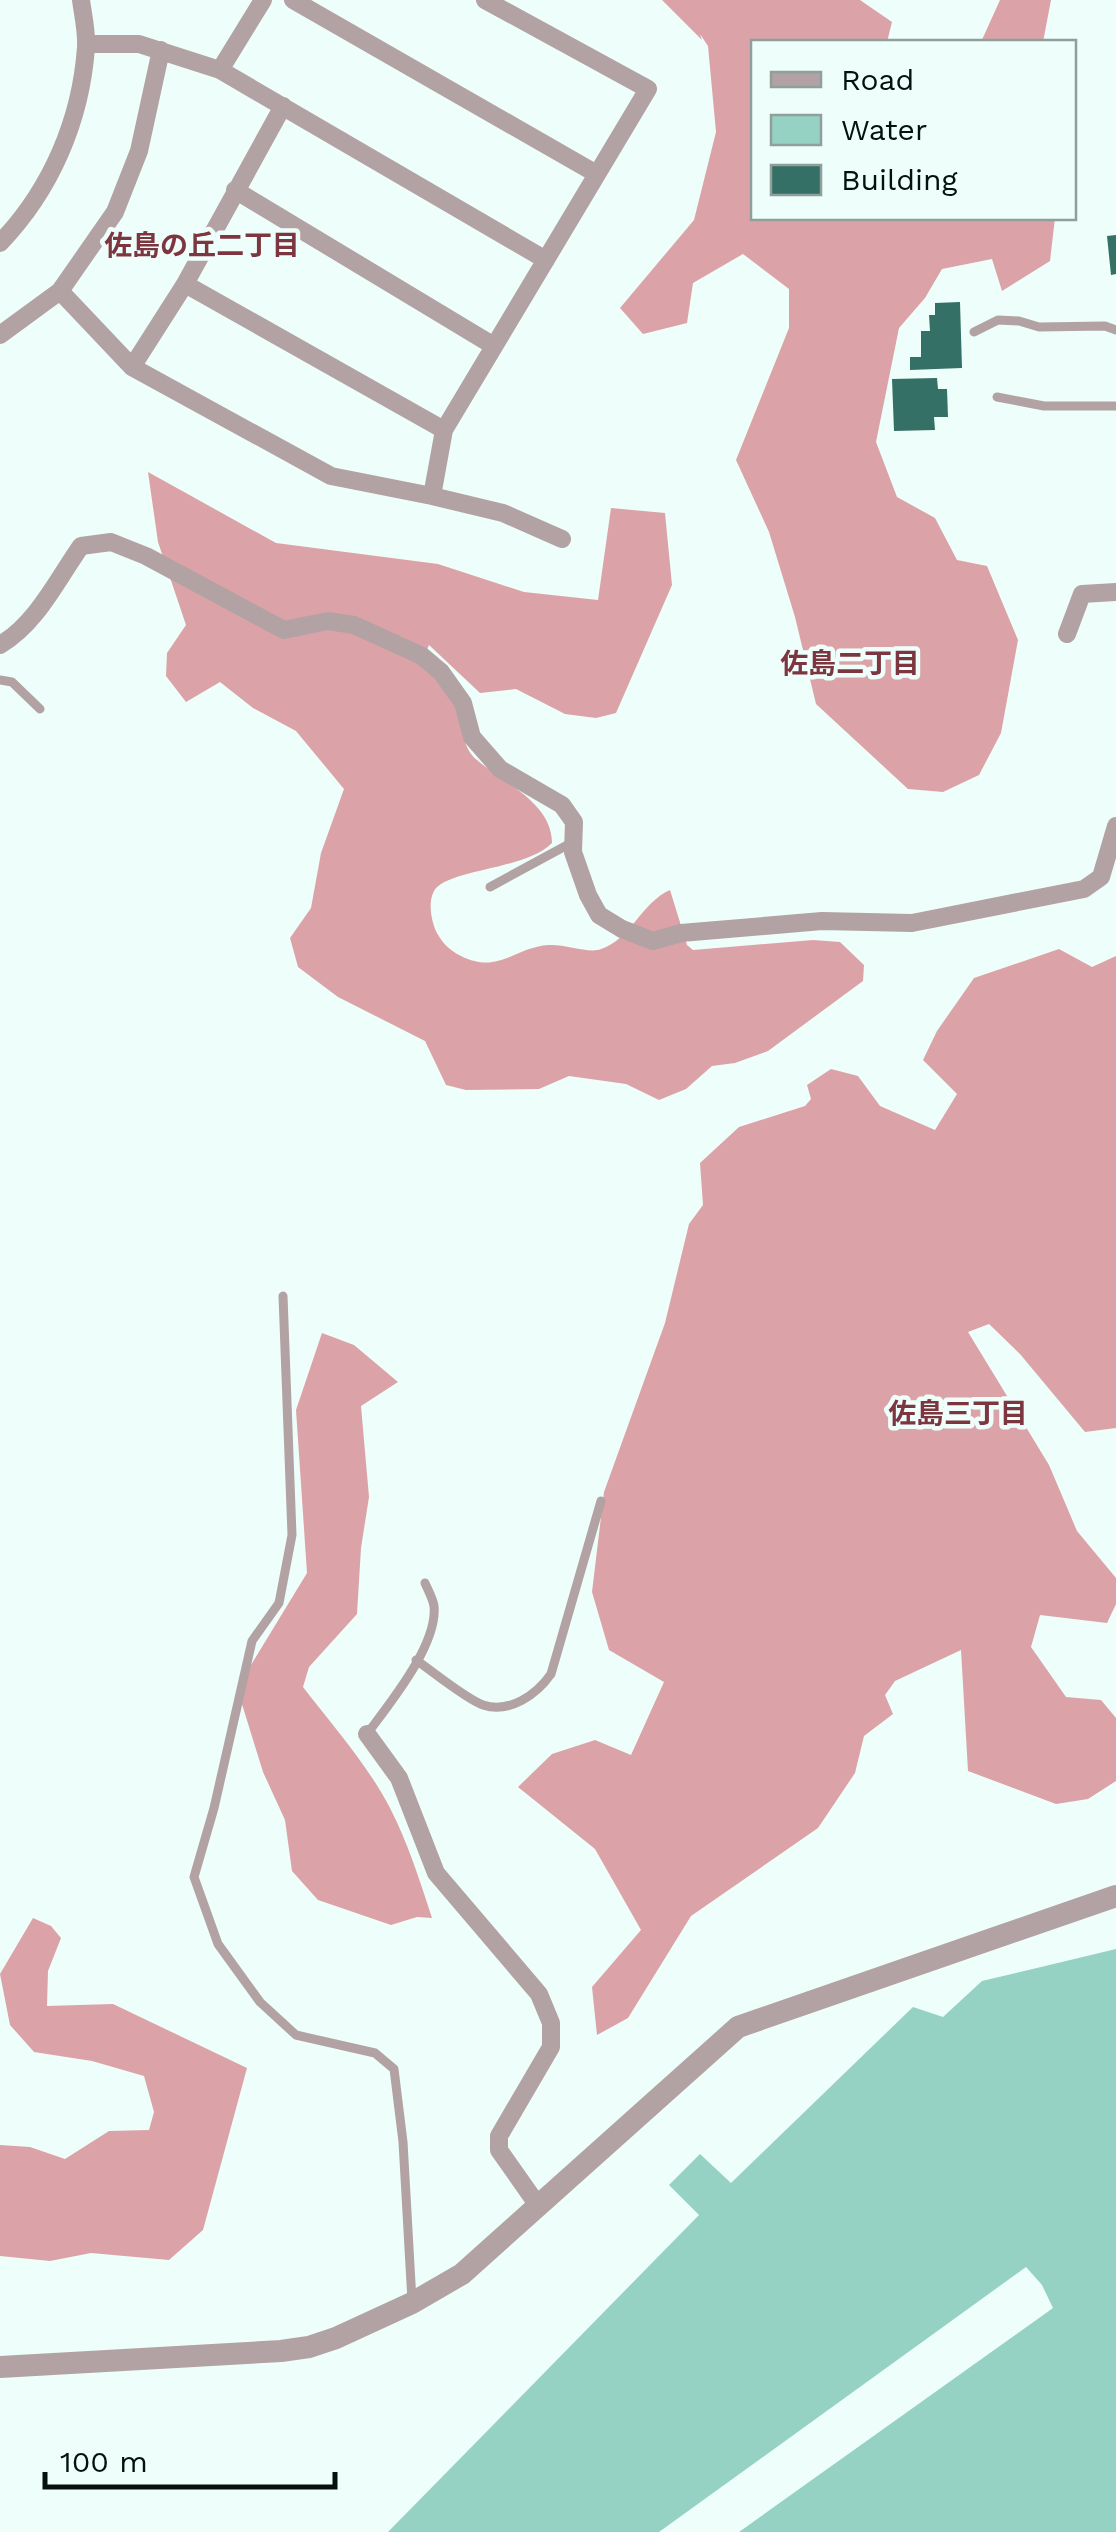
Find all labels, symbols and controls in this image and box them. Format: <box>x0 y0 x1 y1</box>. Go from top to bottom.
legend <box>751 40 1076 220</box>
text: Road <box>841 62 914 97</box>
text: Water <box>841 112 927 147</box>
text: Building <box>841 162 958 197</box>
district label: 佐島の丘二丁目 <box>104 229 300 262</box>
district label: 佐島二丁目 <box>780 647 920 680</box>
district label: 佐島三丁目 <box>888 1397 1028 1430</box>
scale bar <box>45 2427 335 2489</box>
text: 100 m <box>60 2444 148 2479</box>

